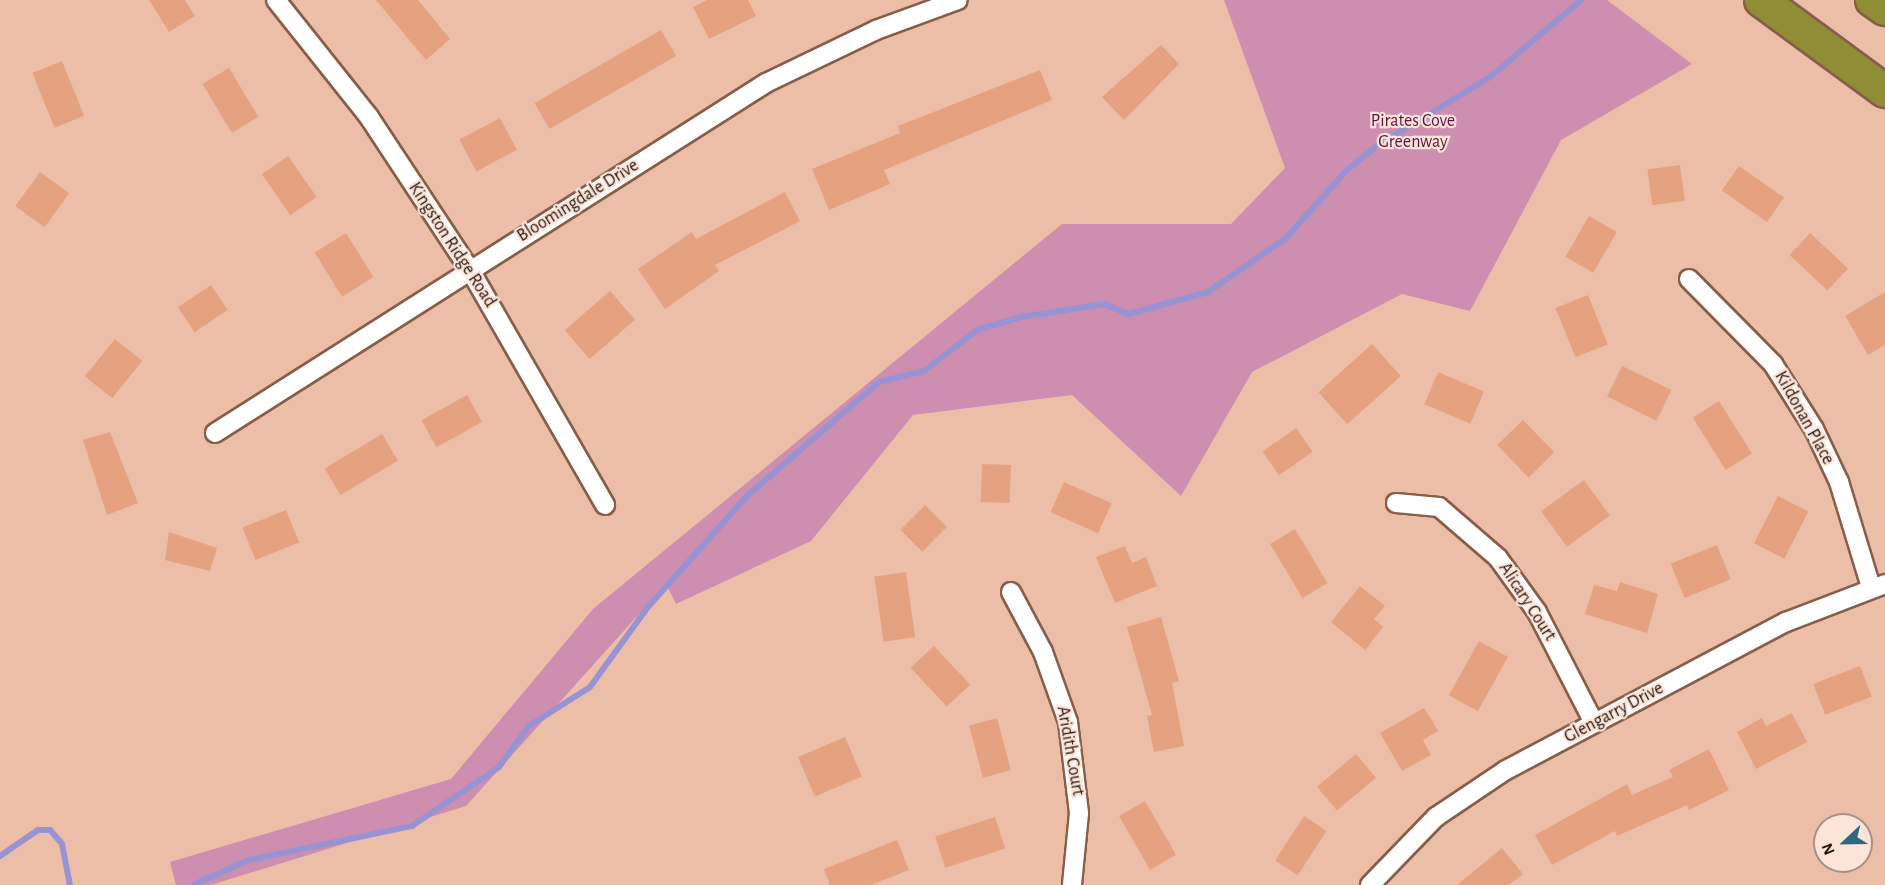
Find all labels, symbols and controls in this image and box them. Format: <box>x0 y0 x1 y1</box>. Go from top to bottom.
park label: Pirates Cove Greenway <box>1371 111 1455 154</box>
street label: Bloomingdale Drive <box>513 155 643 247</box>
street label: Kingston Ridge Road <box>404 178 500 312</box>
street label: Kildonan Place <box>1769 367 1839 469</box>
street label: Alicary Court <box>1494 559 1560 645</box>
street label: Glengarry Drive <box>1561 678 1667 748</box>
street label: Aridith Court <box>1052 705 1088 797</box>
north arrow <box>1813 813 1873 873</box>
text: N <box>1819 841 1838 857</box>

